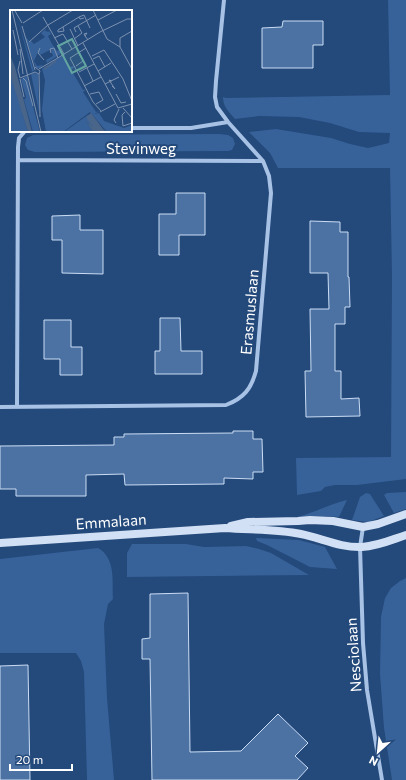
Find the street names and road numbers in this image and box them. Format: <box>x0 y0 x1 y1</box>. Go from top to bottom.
street label: Stevinweg <box>106 139 176 157</box>
street label: Erasmuslaan <box>236 268 262 356</box>
street label: Emmalaan <box>75 510 147 532</box>
street label: Nesciolaan <box>341 617 365 693</box>

